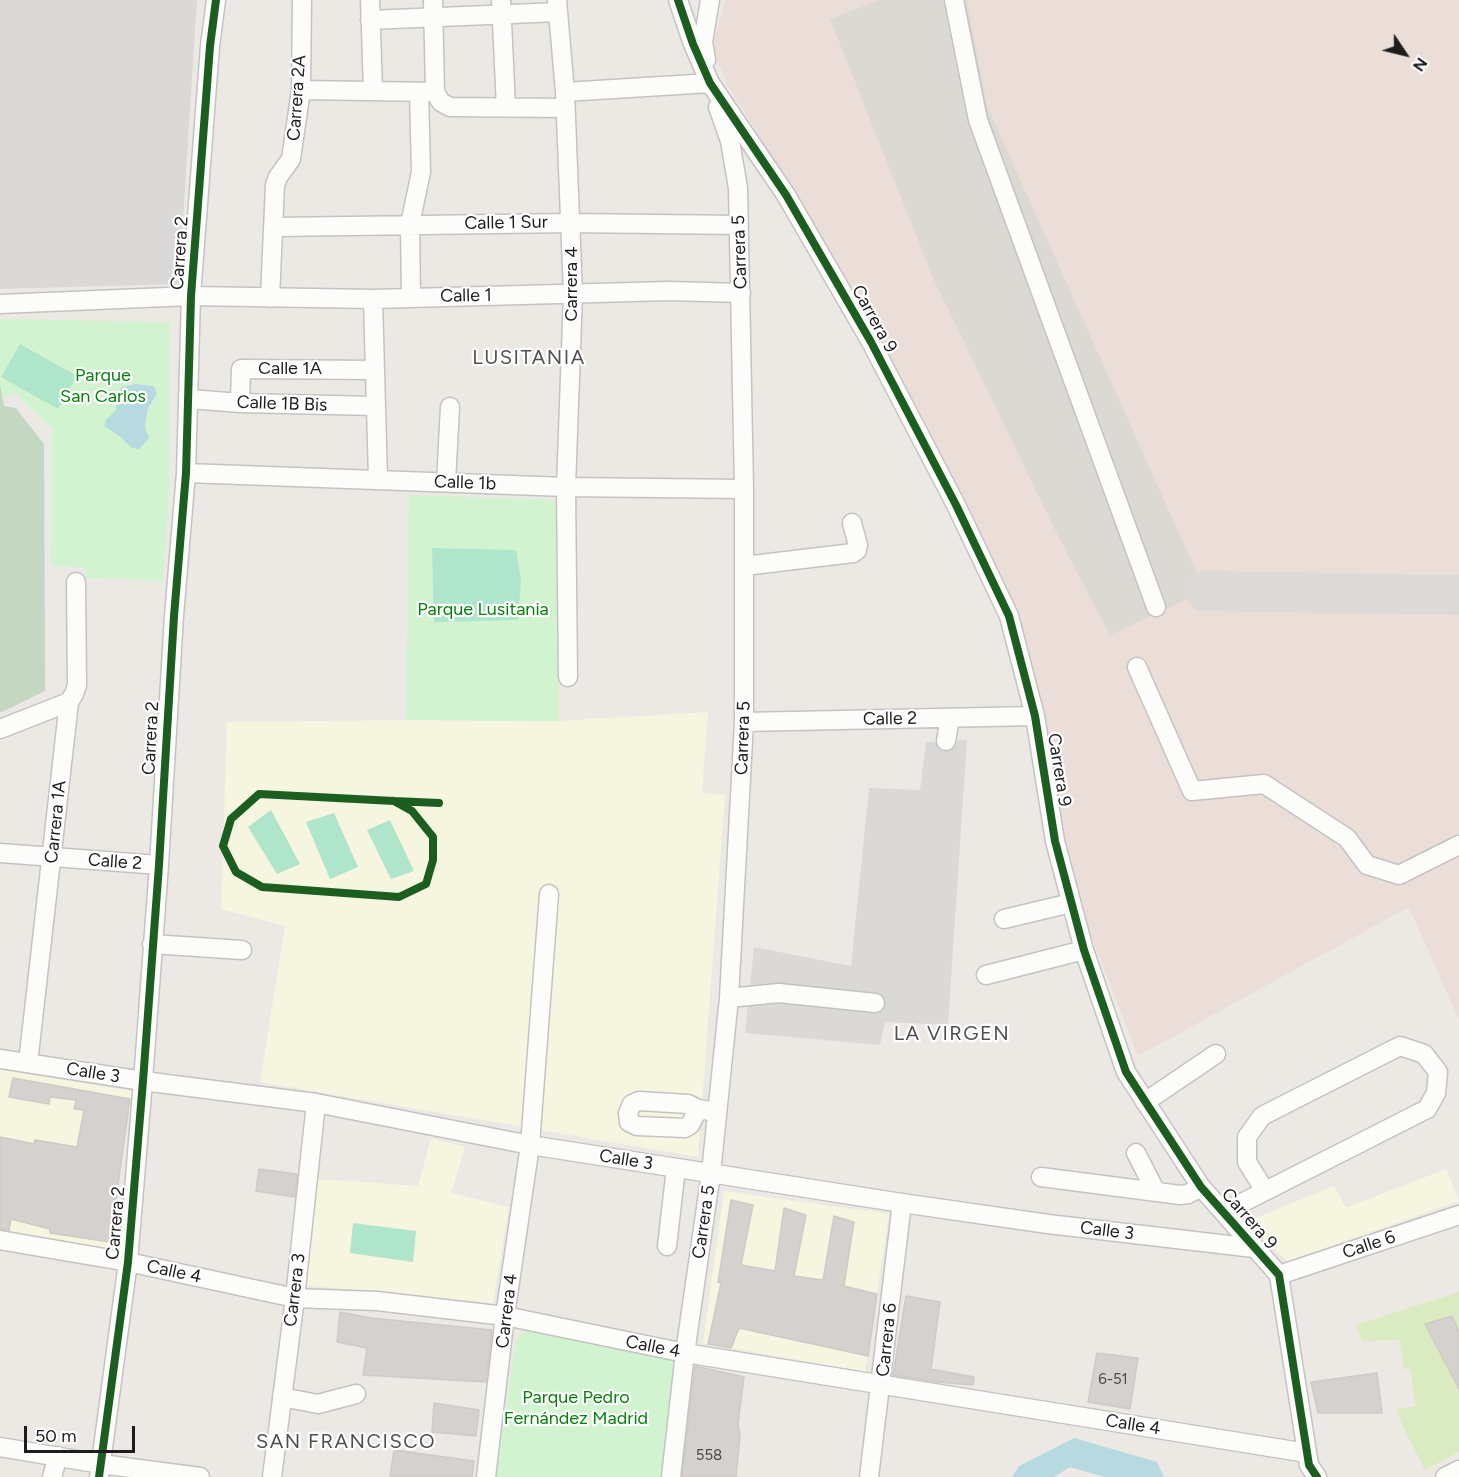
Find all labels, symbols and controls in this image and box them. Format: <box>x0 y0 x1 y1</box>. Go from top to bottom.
north arrow <box>1375 24 1435 84</box>
street label: Carrera 2A <box>283 54 311 142</box>
text: N <box>1409 54 1431 75</box>
street label: Calle 1 Sur <box>464 211 548 235</box>
street label: Carrera 2 <box>167 215 193 291</box>
street label: Carrera 5 <box>728 215 752 289</box>
street label: Carrera 4 <box>561 246 583 322</box>
street label: Carrera 9 <box>847 281 901 357</box>
street label: Calle 1 <box>440 285 492 307</box>
district label: LUSITANIA <box>472 346 586 370</box>
street label: Calle 1A <box>258 358 322 380</box>
park label: Parque San Carlos <box>60 365 146 407</box>
street label: Calle 1B Bis <box>236 392 328 416</box>
street label: Calle 1b <box>433 471 497 495</box>
park label: Parque Lusitania <box>417 599 549 621</box>
street label: Carrera 2 <box>138 701 164 775</box>
street label: Carrera 5 <box>731 701 755 775</box>
street label: Calle 2 <box>863 708 917 730</box>
street label: Carrera 9 <box>1043 732 1075 808</box>
street label: Carrera 1A <box>41 779 71 865</box>
street label: Calle 2 <box>87 849 143 875</box>
district label: LA VIRGEN <box>894 1022 1010 1046</box>
street label: Calle 3 <box>65 1058 121 1088</box>
street label: Calle 3 <box>598 1145 654 1175</box>
street label: Carrera 5 <box>688 1184 720 1260</box>
street label: Carrera 9 <box>1217 1184 1281 1254</box>
street label: Carrera 2 <box>102 1185 130 1261</box>
street label: Calle 3 <box>1079 1217 1135 1245</box>
street label: Calle 6 <box>1340 1226 1398 1264</box>
street label: Carrera 3 <box>280 1252 310 1328</box>
street label: Calle 4 <box>145 1256 203 1288</box>
street label: Carrera 4 <box>492 1272 522 1350</box>
street label: Carrera 6 <box>872 1302 902 1378</box>
street label: Calle 4 <box>624 1331 682 1363</box>
house number: 6-51 <box>1098 1371 1128 1389</box>
park label: Parque Pedro Fernández Madrid <box>504 1387 648 1430</box>
street label: Calle 4 <box>1104 1410 1162 1440</box>
scale bar <box>27 1414 138 1452</box>
text: 50 m <box>35 1425 77 1447</box>
district label: SAN FRANCISCO <box>256 1430 436 1454</box>
house number: 558 <box>696 1447 722 1465</box>

